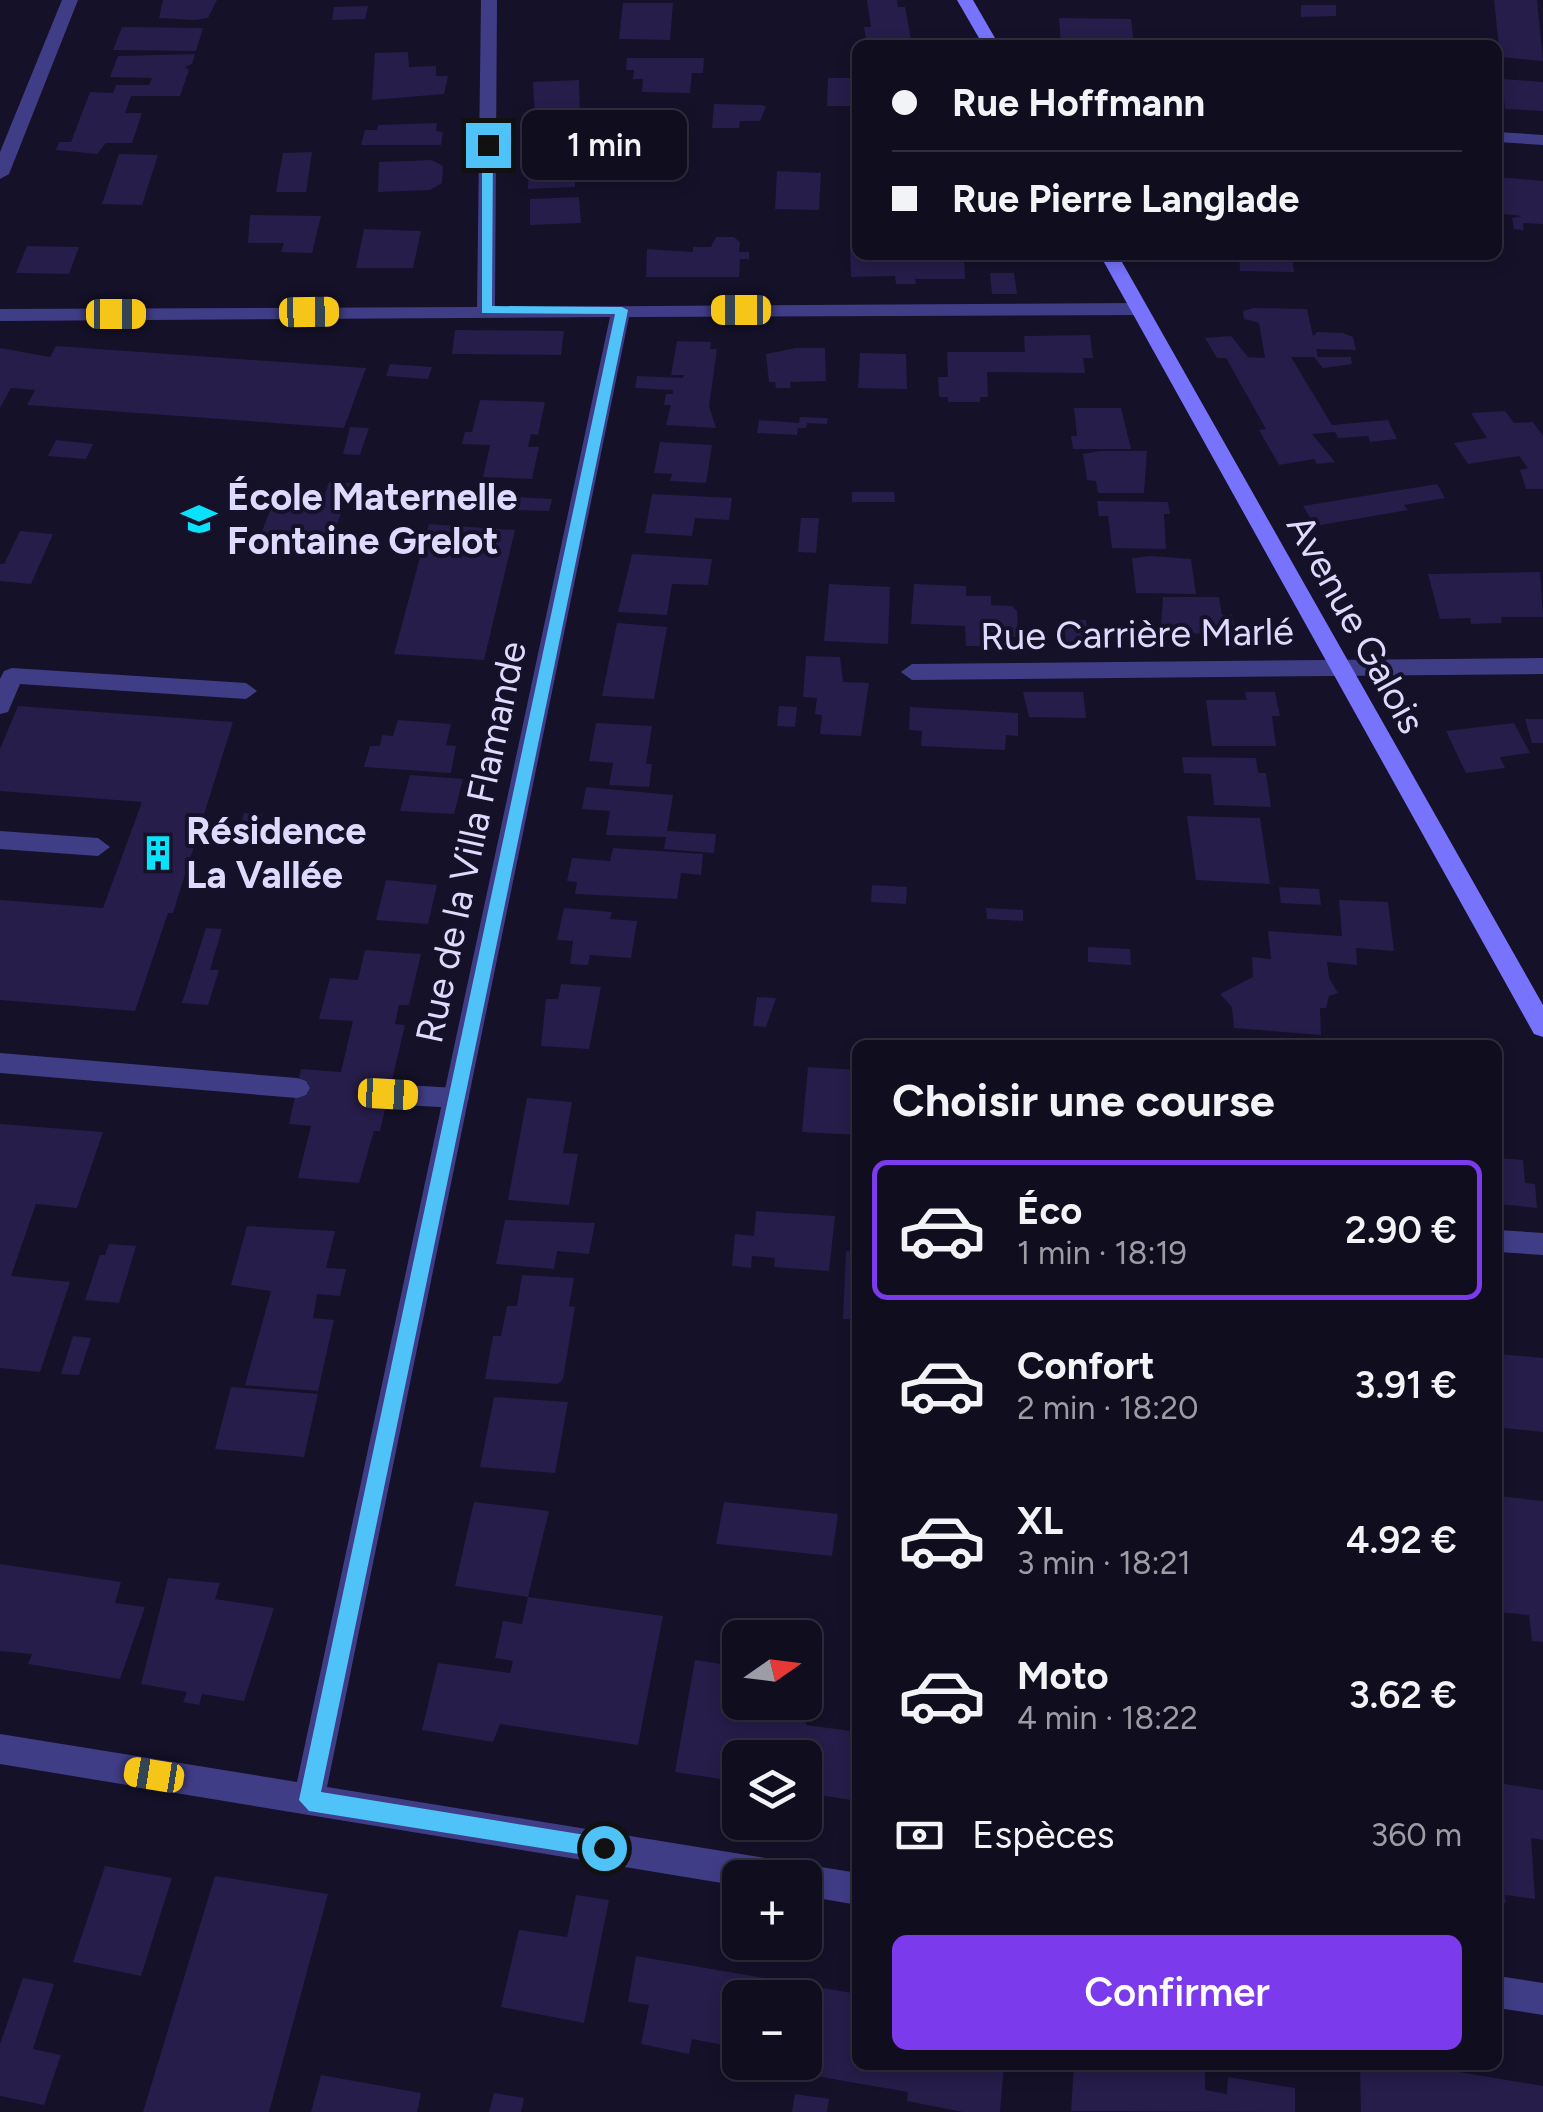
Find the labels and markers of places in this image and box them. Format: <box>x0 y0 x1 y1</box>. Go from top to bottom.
place label: École Maternelle Fontaine Grelot <box>227 474 517 564</box>
school or university icon: École Maternelle Fontaine Grelot <box>180 500 218 538</box>
place label: Résidence La Vallée <box>186 808 366 898</box>
building icon: Résidence La Vallée <box>139 834 177 872</box>

